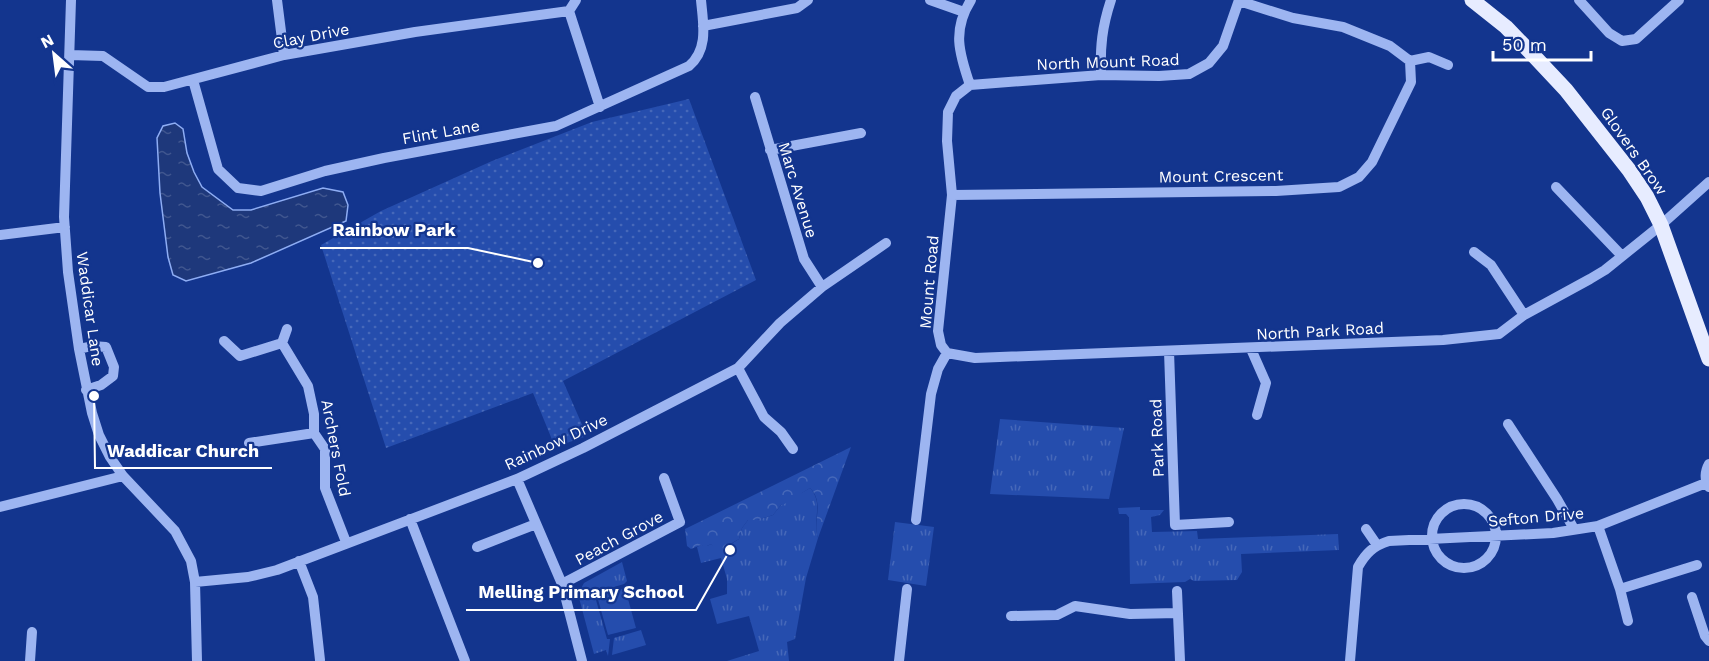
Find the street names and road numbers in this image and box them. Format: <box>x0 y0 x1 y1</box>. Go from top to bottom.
street label: Clay Drive <box>271 19 351 53</box>
street label: North Mount Road <box>1036 50 1180 74</box>
street label: Glovers Brow <box>1597 103 1671 199</box>
street label: Flint Lane <box>401 116 481 148</box>
street label: Marc Avenue <box>774 140 822 240</box>
street label: Mount Crescent <box>1159 165 1284 187</box>
street label: Mount Road <box>915 234 943 330</box>
street label: Waddicar Lane <box>73 250 107 368</box>
street label: North Park Road <box>1256 318 1384 344</box>
street label: Archers Fold <box>317 398 355 498</box>
street label: Park Road <box>1146 398 1168 478</box>
street label: Rainbow Drive <box>501 410 611 474</box>
street label: Sefton Drive <box>1487 503 1585 531</box>
street label: Peach Grove <box>572 507 666 569</box>

